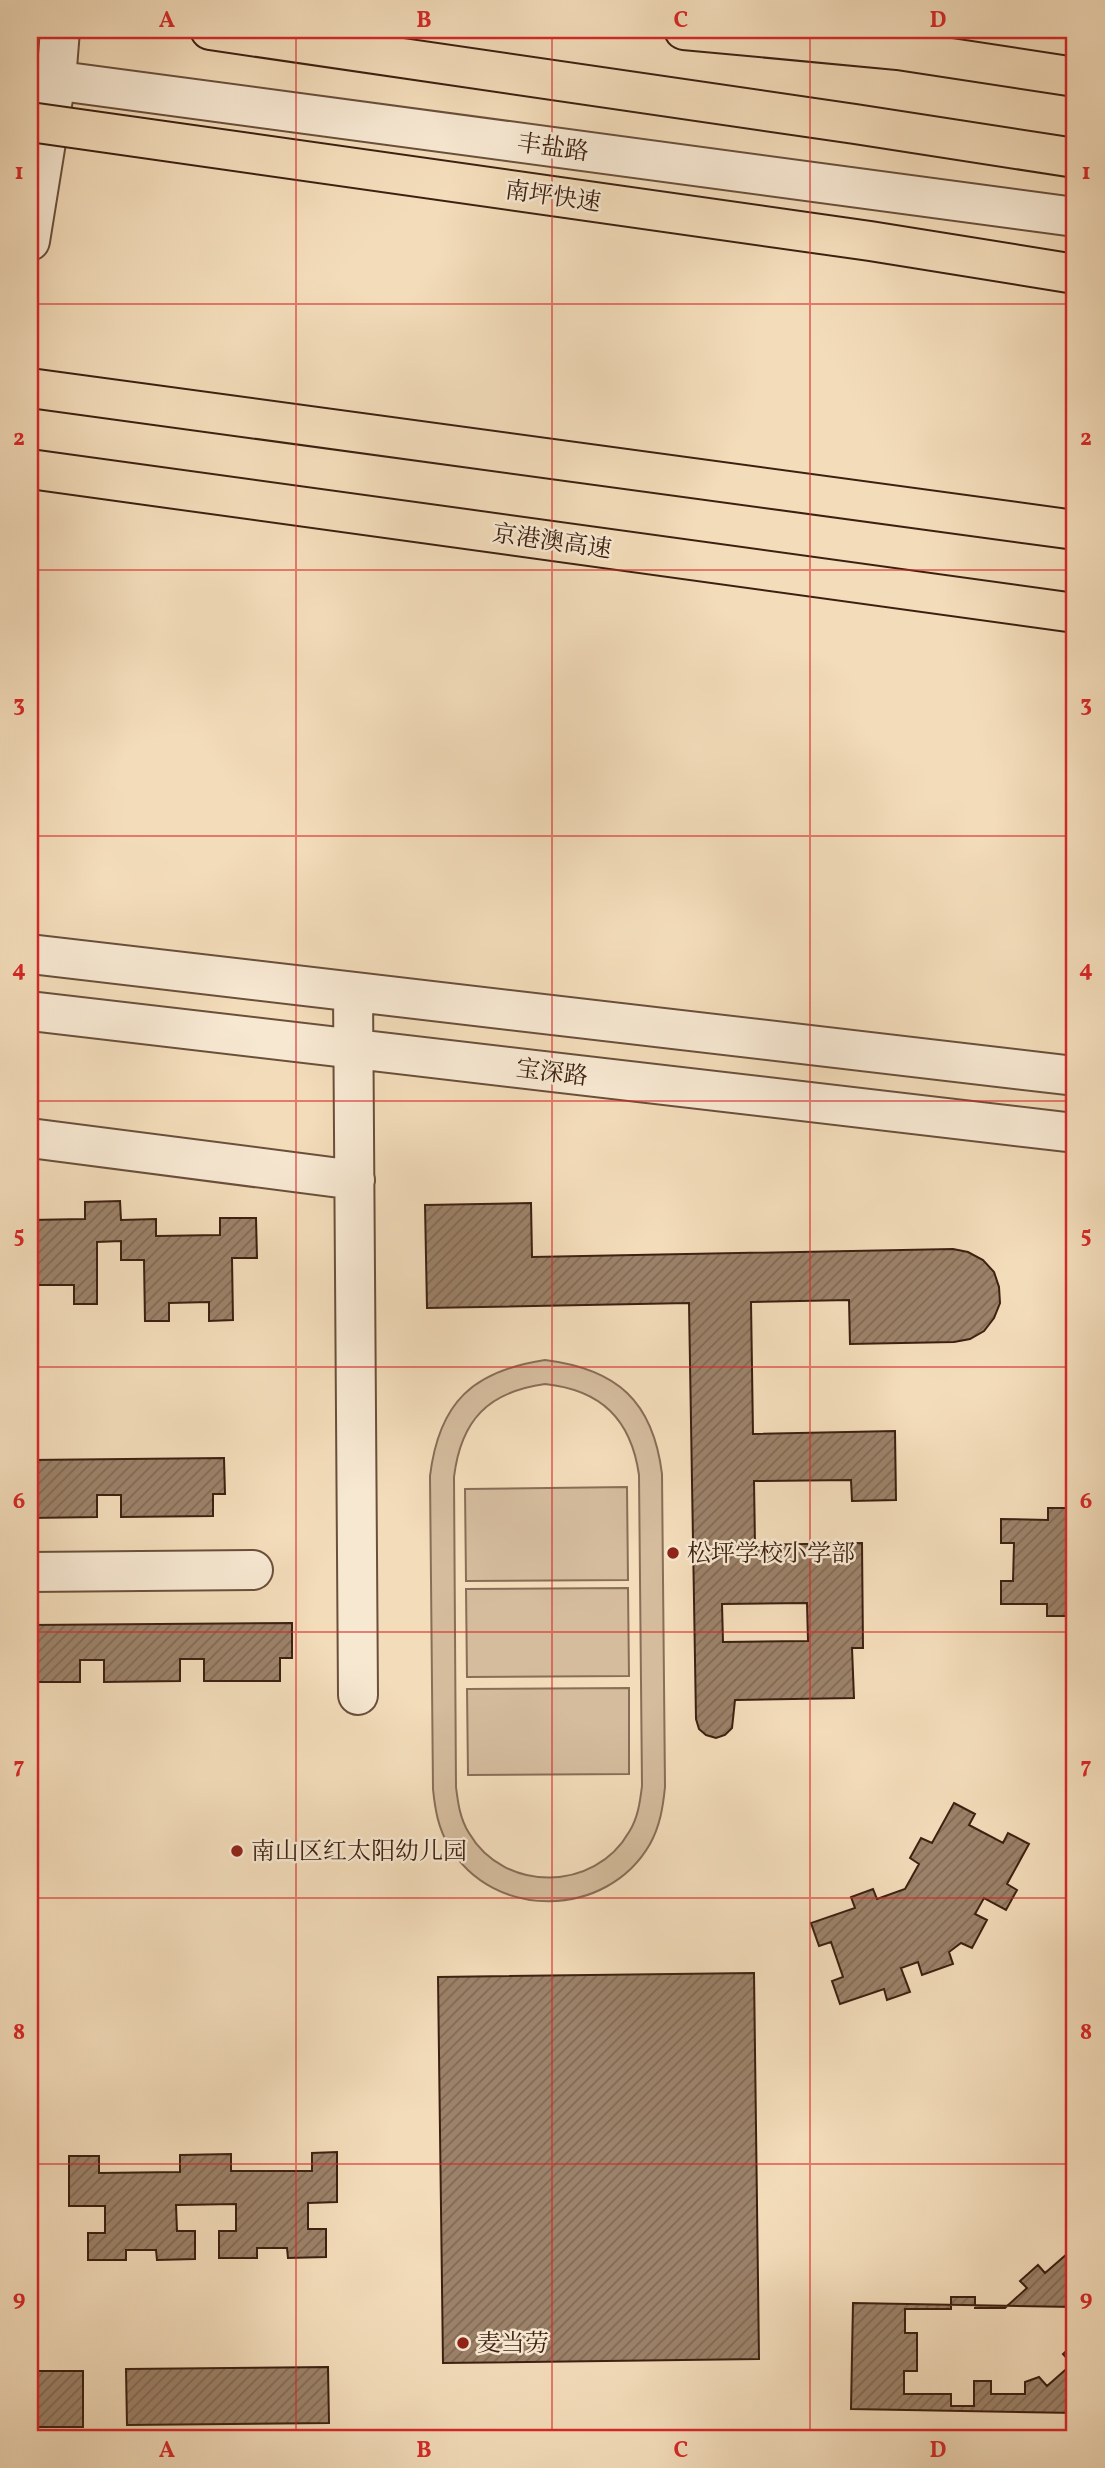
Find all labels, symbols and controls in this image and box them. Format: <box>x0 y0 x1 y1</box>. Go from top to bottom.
text: A <box>159 5 175 37</box>
text: B <box>416 5 432 37</box>
text: C <box>674 5 688 37</box>
text: D <box>930 5 947 37</box>
street label: 丰盐路 <box>515 127 591 171</box>
text: 1 <box>14 157 24 189</box>
text: 1 <box>1081 157 1091 189</box>
street label: 南坪快速 <box>503 174 603 221</box>
text: 2 <box>13 423 25 455</box>
text: 2 <box>1080 423 1092 455</box>
street label: 京港澳高速 <box>490 518 614 568</box>
text: 3 <box>13 689 25 721</box>
text: 3 <box>1080 689 1092 721</box>
text: 4 <box>12 954 26 986</box>
text: 4 <box>1079 954 1093 986</box>
street label: 宝深路 <box>514 1053 590 1095</box>
text: 5 <box>13 1220 25 1252</box>
text: 5 <box>1080 1220 1092 1252</box>
text: 6 <box>13 1486 25 1518</box>
text: 6 <box>1080 1486 1092 1518</box>
place label: 松坪学校小学部 <box>687 1538 855 1572</box>
marker: 松坪学校小学部 <box>665 1545 681 1561</box>
text: 7 <box>14 1751 25 1783</box>
text: 7 <box>1081 1751 1092 1783</box>
place label: 南山区红太阳幼儿园 <box>251 1836 467 1870</box>
marker: 南山区红太阳幼儿园 <box>229 1843 245 1859</box>
text: 8 <box>13 2017 25 2049</box>
text: 8 <box>1080 2017 1092 2049</box>
text: 9 <box>13 2283 25 2315</box>
text: 9 <box>1080 2283 1092 2315</box>
place label: 麦当劳 <box>477 2328 549 2362</box>
marker: 麦当劳 <box>455 2335 471 2351</box>
text: A <box>159 2435 175 2467</box>
text: B <box>416 2435 432 2467</box>
text: C <box>674 2435 688 2467</box>
text: D <box>930 2435 947 2467</box>

